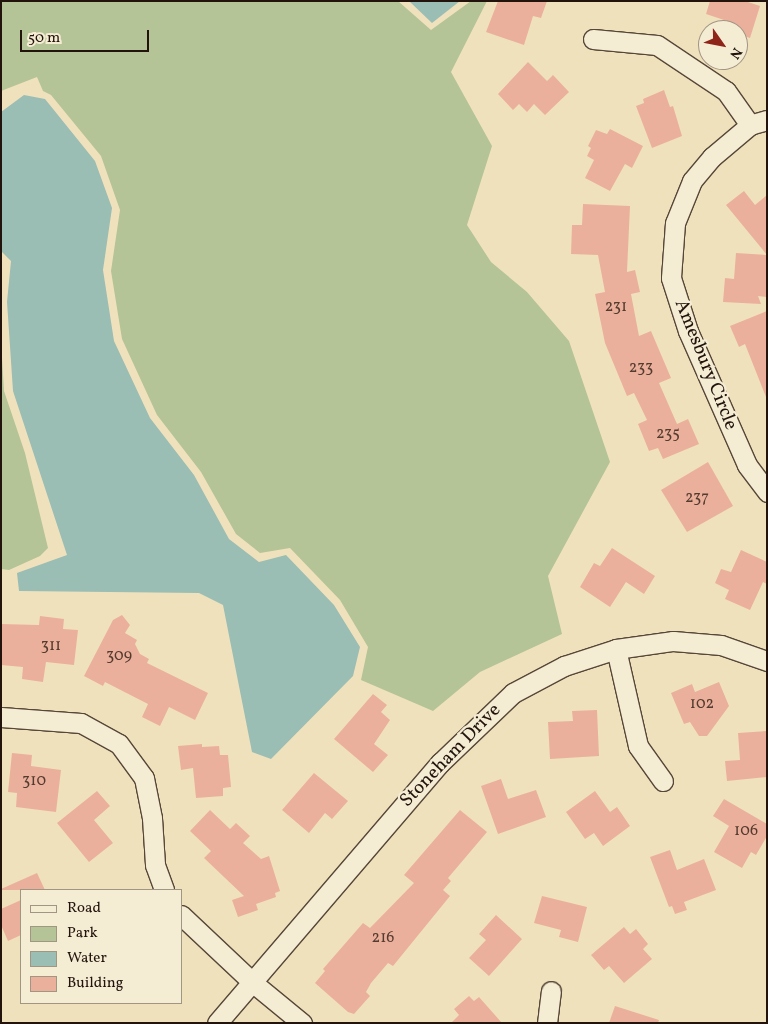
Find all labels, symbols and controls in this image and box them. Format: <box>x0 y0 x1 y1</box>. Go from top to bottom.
scale bar <box>22 20 151 52</box>
north arrow <box>698 20 748 70</box>
text: 50 m <box>28 28 60 49</box>
text: N <box>724 43 746 62</box>
street label: Amesbury Circle <box>668 296 742 434</box>
house number: 231 <box>605 297 627 317</box>
house number: 233 <box>629 358 653 378</box>
house number: 235 <box>656 424 680 444</box>
house number: 237 <box>685 488 709 508</box>
house number: 311 <box>41 636 61 656</box>
house number: 309 <box>106 646 132 666</box>
house number: 102 <box>690 694 714 714</box>
street label: Stoneham Drive <box>396 699 506 813</box>
house number: 310 <box>22 771 46 791</box>
house number: 106 <box>734 821 758 841</box>
legend <box>20 889 182 1004</box>
text: Road <box>67 898 101 919</box>
text: Park <box>67 923 98 944</box>
house number: 216 <box>372 928 394 948</box>
text: Water <box>67 948 107 969</box>
text: Building <box>67 973 123 994</box>

